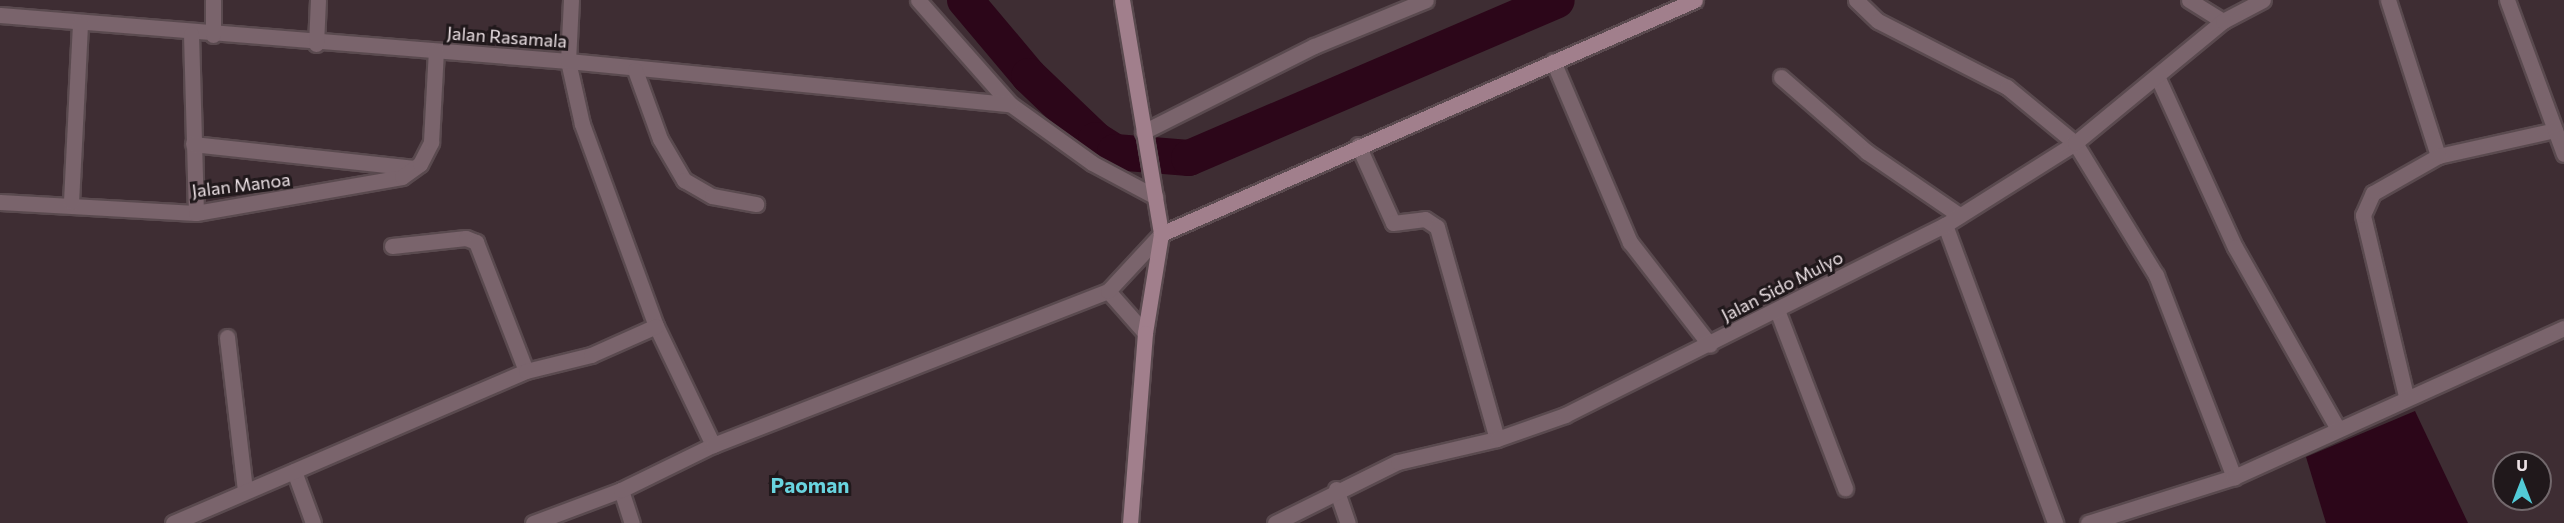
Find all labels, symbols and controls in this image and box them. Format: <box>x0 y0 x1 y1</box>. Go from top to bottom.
street label: Jalan Rasamala <box>446 22 568 52</box>
street label: Jalan Manoa <box>190 168 292 202</box>
street label: Jalan Sido Mulyo <box>1718 246 1846 326</box>
north arrow <box>2492 451 2552 511</box>
text: U <box>2516 455 2528 474</box>
district label: Paoman <box>771 472 849 498</box>

